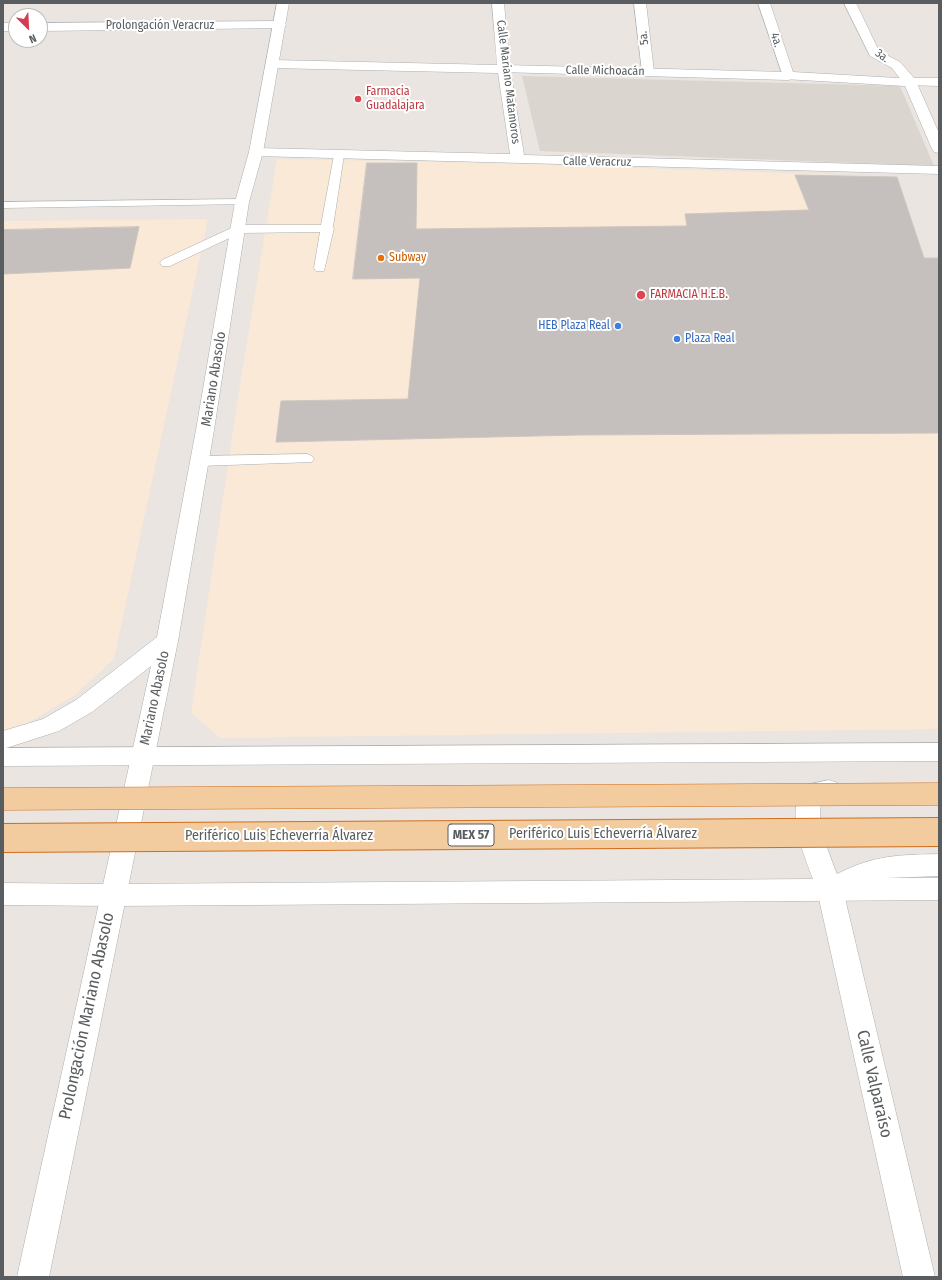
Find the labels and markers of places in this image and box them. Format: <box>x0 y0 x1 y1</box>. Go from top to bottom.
place label: Farmacia Guadalajara <box>366 85 425 113</box>
marker: Farmacia Guadalajara <box>353 94 363 104</box>
place label: Subway <box>389 251 426 265</box>
marker: Subway <box>376 253 386 263</box>
place label: FARMACIA H.E.B. <box>650 288 728 302</box>
marker: FARMACIA H.E.B. <box>635 289 647 301</box>
place label: HEB Plaza Real <box>538 319 610 333</box>
marker: HEB Plaza Real <box>613 321 623 331</box>
place label: Plaza Real <box>685 332 735 346</box>
marker: Plaza Real <box>672 334 682 344</box>

